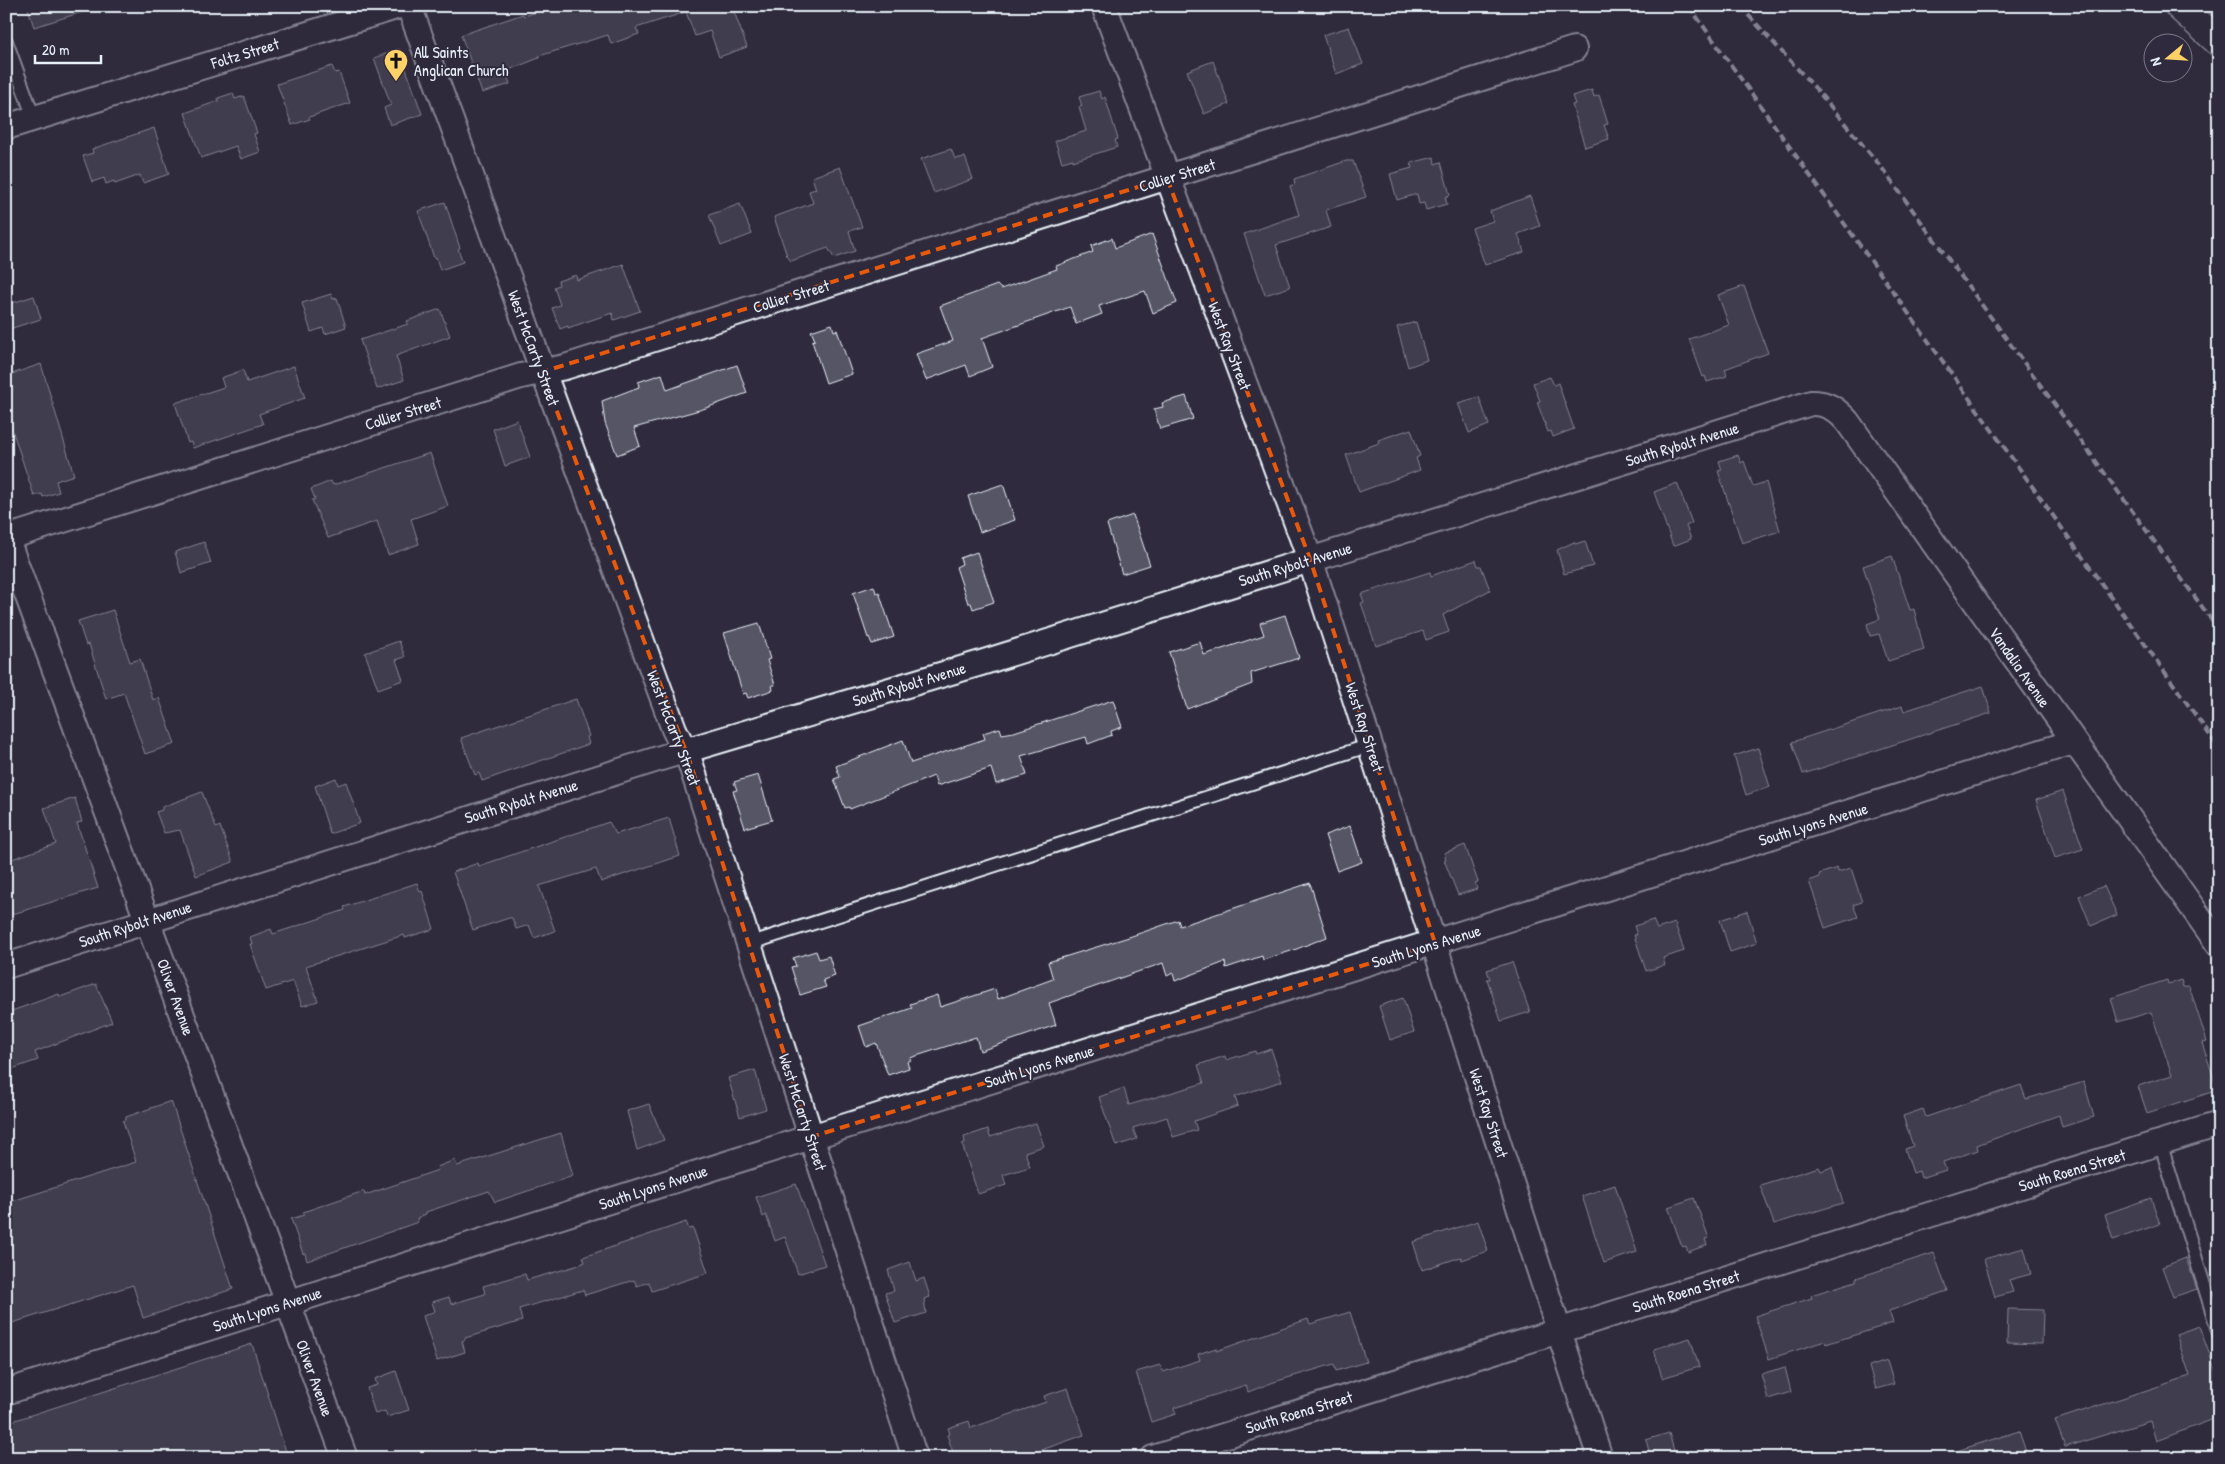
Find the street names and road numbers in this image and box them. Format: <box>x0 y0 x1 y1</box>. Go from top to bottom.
street label: Foltz Street <box>207 32 282 74</box>
street label: Collier Street <box>1136 153 1219 197</box>
street label: Collier Street <box>750 274 833 318</box>
street label: West McCarty Street <box>503 287 565 409</box>
street label: West Ray Street <box>1203 299 1257 394</box>
street label: Collier Street <box>362 391 445 435</box>
street label: South Rybolt Avenue <box>1623 416 1742 472</box>
street label: South Rybolt Avenue <box>1236 536 1355 592</box>
street label: Vandalia Avenue <box>1984 622 2056 712</box>
street label: South Rybolt Avenue <box>850 656 969 712</box>
street label: West McCarty Street <box>642 667 706 789</box>
street label: West Ray Street <box>1340 679 1390 775</box>
street label: South Rybolt Avenue <box>462 773 581 829</box>
street label: South Lyons Avenue <box>1756 797 1871 851</box>
street label: South Rybolt Avenue <box>76 895 195 953</box>
street label: South Lyons Avenue <box>1369 919 1484 973</box>
street label: Oliver Avenue <box>152 956 200 1039</box>
street label: South Lyons Avenue <box>982 1039 1097 1093</box>
street label: West McCarty Street <box>774 1051 832 1174</box>
street label: West Ray Street <box>1464 1065 1514 1161</box>
street label: South Roena Street <box>2016 1143 2129 1197</box>
street label: South Lyons Avenue <box>596 1159 711 1215</box>
street label: South Roena Street <box>1630 1264 1743 1318</box>
street label: South Lyons Avenue <box>210 1281 325 1337</box>
street label: Oliver Avenue <box>291 1337 339 1420</box>
street label: South Roena Street <box>1243 1385 1356 1439</box>

